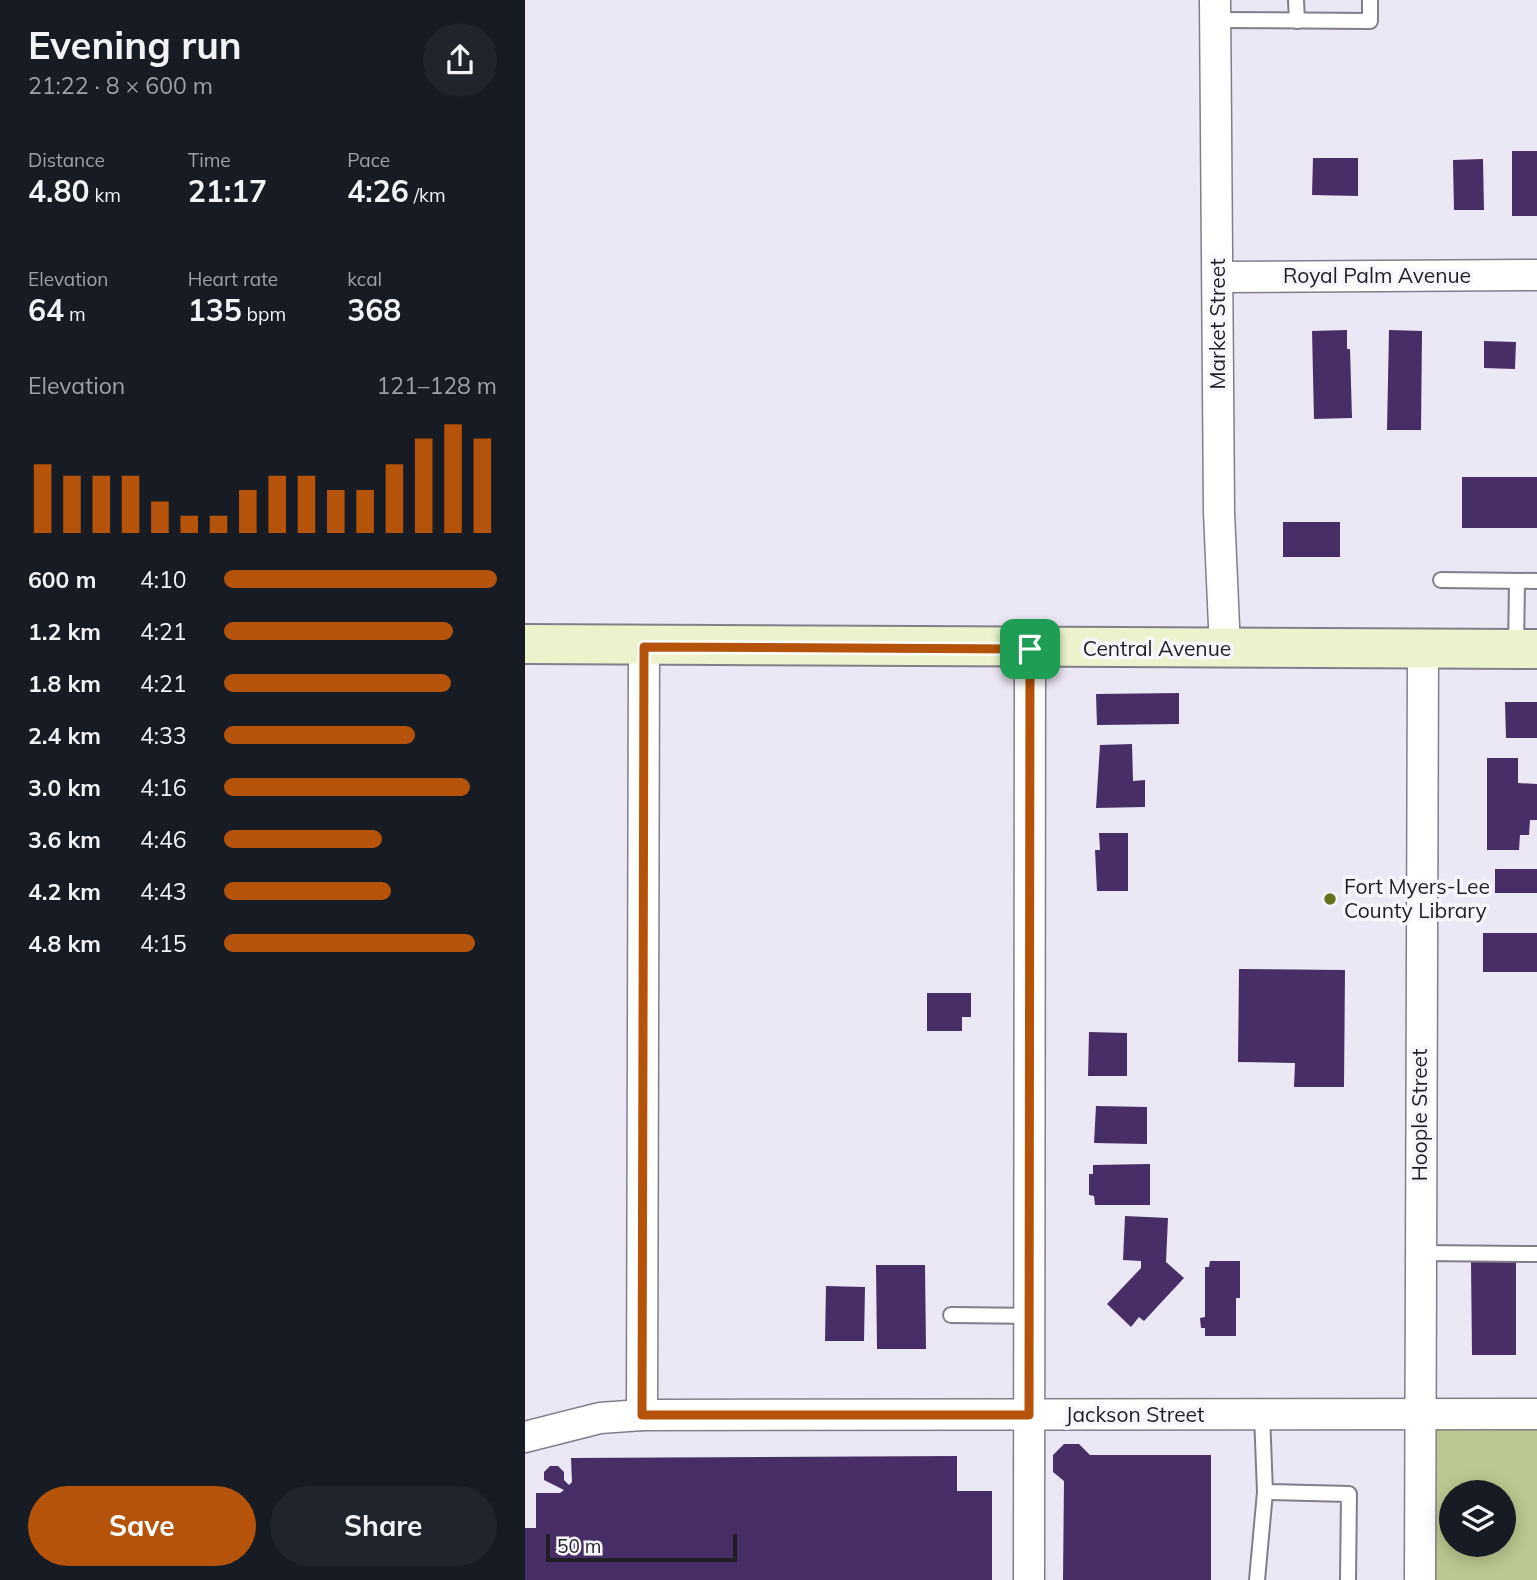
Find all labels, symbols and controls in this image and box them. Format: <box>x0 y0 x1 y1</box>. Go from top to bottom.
text: Evening run <box>28 21 242 69</box>
button: share <box>423 23 497 97</box>
text: 21:22 · 8 × 600 m <box>28 71 213 100</box>
text: Distance <box>28 148 105 172</box>
text: Time <box>188 148 231 172</box>
text: Pace <box>347 148 390 172</box>
text: 4.80 <box>28 172 89 210</box>
text: 21:17 <box>188 172 267 210</box>
text: 4:26 <box>347 172 409 210</box>
text: km <box>89 183 121 207</box>
text: /km <box>409 183 446 207</box>
street label: Market Street <box>1204 258 1230 390</box>
street label: Royal Palm Avenue <box>1283 262 1471 288</box>
text: Elevation <box>28 267 108 291</box>
text: Heart rate <box>188 267 278 291</box>
text: kcal <box>347 267 382 291</box>
text: 64 <box>28 291 64 329</box>
text: 135 <box>188 291 242 329</box>
text: 368 <box>347 291 401 329</box>
text: m <box>64 302 86 326</box>
text: bpm <box>242 302 286 326</box>
text: Elevation <box>28 371 125 400</box>
text: 121–128 m <box>376 371 497 400</box>
text: 600 m <box>28 565 96 594</box>
text: 4:10 <box>140 565 187 594</box>
text: 1.2 km <box>28 617 101 646</box>
text: 4:21 <box>140 617 187 646</box>
pin <box>1000 619 1060 679</box>
icon: arrive <box>1011 630 1049 668</box>
street label: Central Avenue <box>1083 635 1231 661</box>
text: 1.8 km <box>28 669 101 698</box>
text: 4:21 <box>140 669 187 698</box>
text: 2.4 km <box>28 721 101 750</box>
text: 4:33 <box>140 721 187 750</box>
text: 3.0 km <box>28 773 101 802</box>
text: 4:16 <box>140 773 187 802</box>
text: 3.6 km <box>28 825 101 854</box>
text: 4:46 <box>140 825 187 854</box>
place label: Fort Myers-Lee County Library <box>1344 873 1490 923</box>
text: 4.2 km <box>28 877 101 906</box>
text: 4:43 <box>140 877 187 906</box>
marker: Fort Myers-Lee County Library <box>1322 891 1338 907</box>
text: 4.8 km <box>28 929 101 958</box>
text: 4:15 <box>140 929 187 958</box>
street label: Hoople Street <box>1406 1049 1432 1181</box>
street label: Jackson Street <box>1066 1401 1204 1427</box>
map controls <box>1439 1480 1516 1557</box>
button: layers <box>1439 1480 1516 1557</box>
button: Save <box>28 1486 256 1566</box>
button: Share <box>270 1486 497 1566</box>
scale bar <box>546 1531 737 1563</box>
text: 50 m <box>557 1534 601 1558</box>

